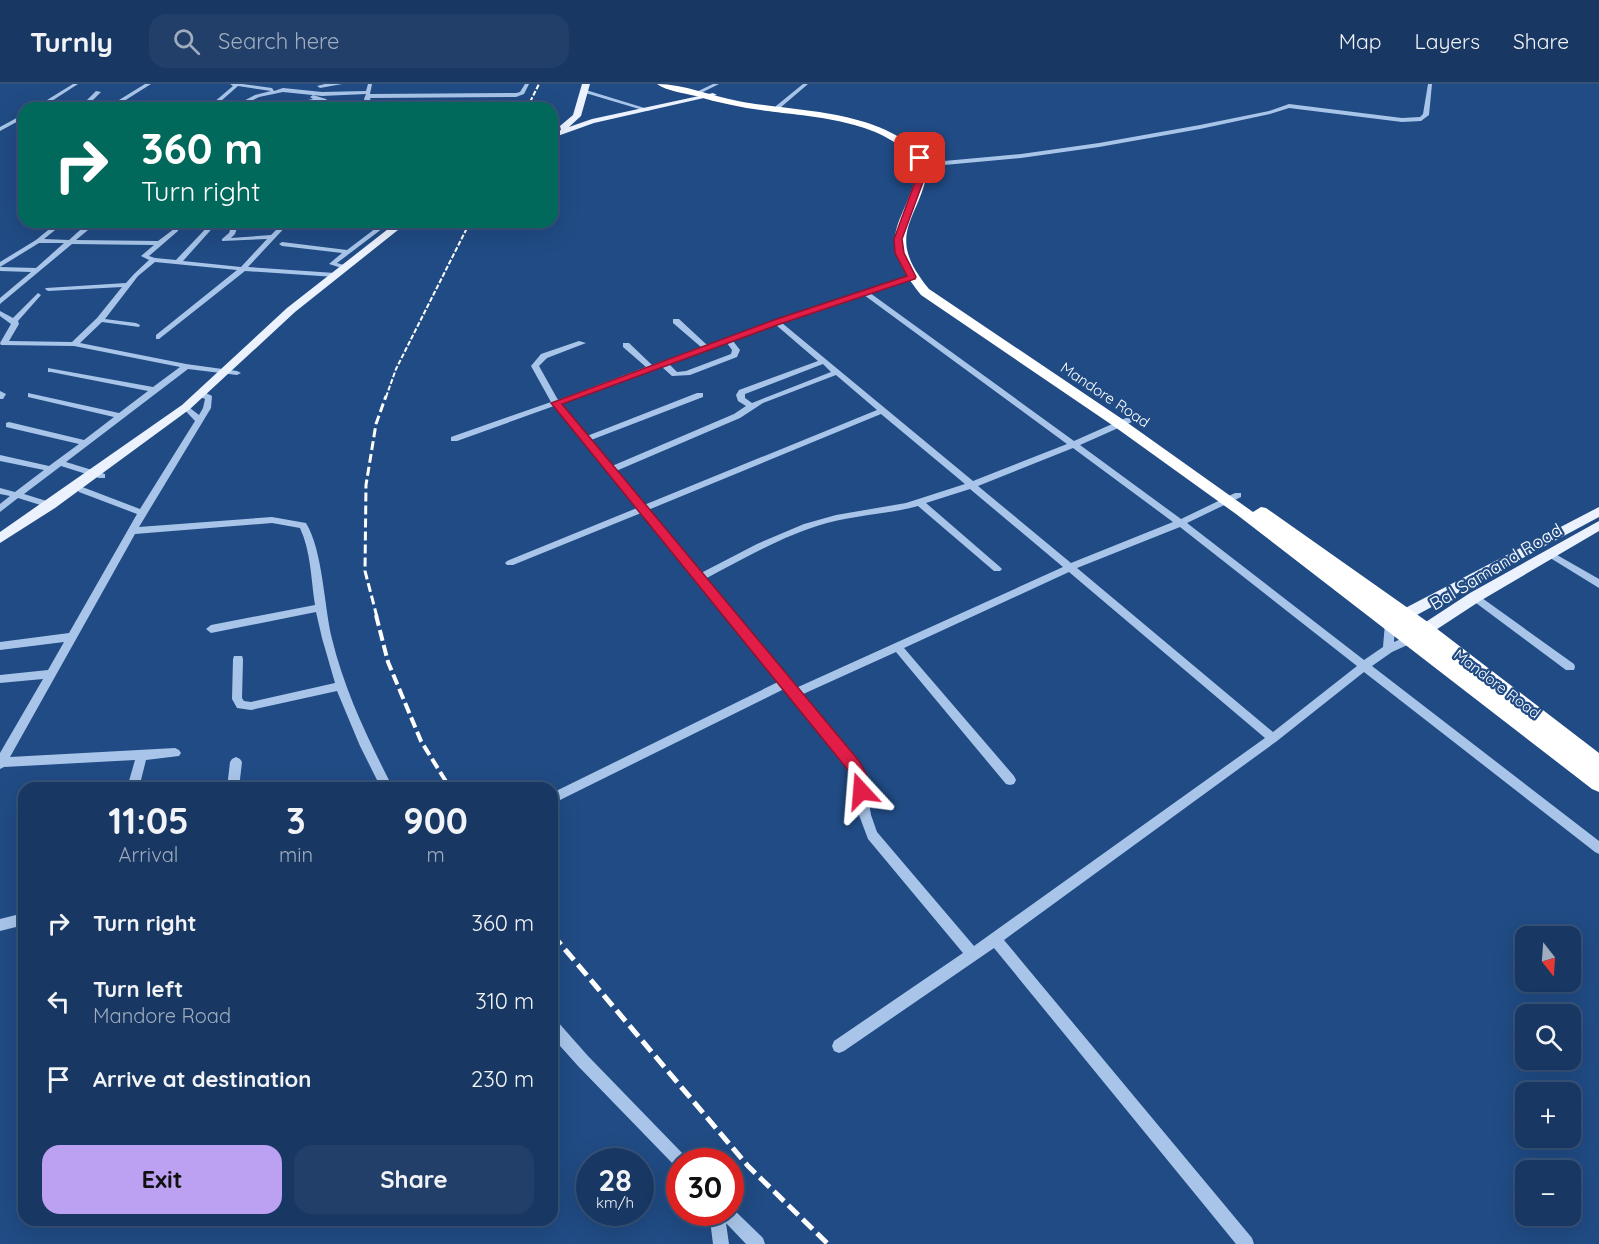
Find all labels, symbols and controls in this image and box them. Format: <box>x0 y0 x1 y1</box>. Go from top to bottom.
search box <box>149 14 569 68</box>
text: Turnly <box>30 24 113 59</box>
icon: search <box>170 25 203 58</box>
text: Search here <box>218 27 339 55</box>
text: Map <box>1339 28 1382 54</box>
text: Layers <box>1415 28 1480 54</box>
text: Share <box>1513 28 1569 54</box>
text: 360 m <box>141 122 263 175</box>
icon: right <box>42 126 120 204</box>
pin <box>894 132 945 183</box>
icon: arrive <box>903 141 936 174</box>
text: Turn right <box>141 174 260 208</box>
street label: Mandore Road <box>1057 358 1154 431</box>
street label: Bal Samand Road <box>1425 518 1566 615</box>
street label: Mandore Road <box>1450 645 1544 722</box>
position arrow <box>829 759 893 823</box>
text: 11:05 <box>108 798 189 843</box>
text: 3 <box>286 798 306 843</box>
text: 900 <box>403 798 468 843</box>
text: Arrival <box>119 842 178 867</box>
text: min <box>279 842 313 867</box>
text: m <box>426 842 445 867</box>
icon: right <box>42 907 75 940</box>
text: Turn right <box>93 909 197 937</box>
text: 360 m <box>471 909 534 937</box>
north arrow <box>1515 926 1581 992</box>
map controls <box>1515 926 1581 1226</box>
text: Turn left <box>93 975 183 1003</box>
icon: left <box>42 985 75 1018</box>
text: 310 m <box>475 987 534 1015</box>
text: Mandore Road <box>93 1003 231 1028</box>
button: search <box>1515 1004 1581 1070</box>
icon: arrive <box>42 1063 75 1096</box>
text: Arrive at destination <box>93 1065 311 1093</box>
text: 230 m <box>471 1065 534 1093</box>
button: + <box>1515 1082 1581 1148</box>
button: Exit <box>42 1145 282 1214</box>
button: Share <box>294 1145 534 1214</box>
speed limit sign: 30 <box>666 1148 744 1226</box>
button: − <box>1515 1160 1581 1226</box>
text: 28 <box>598 1161 632 1199</box>
text: km/h <box>596 1193 634 1212</box>

